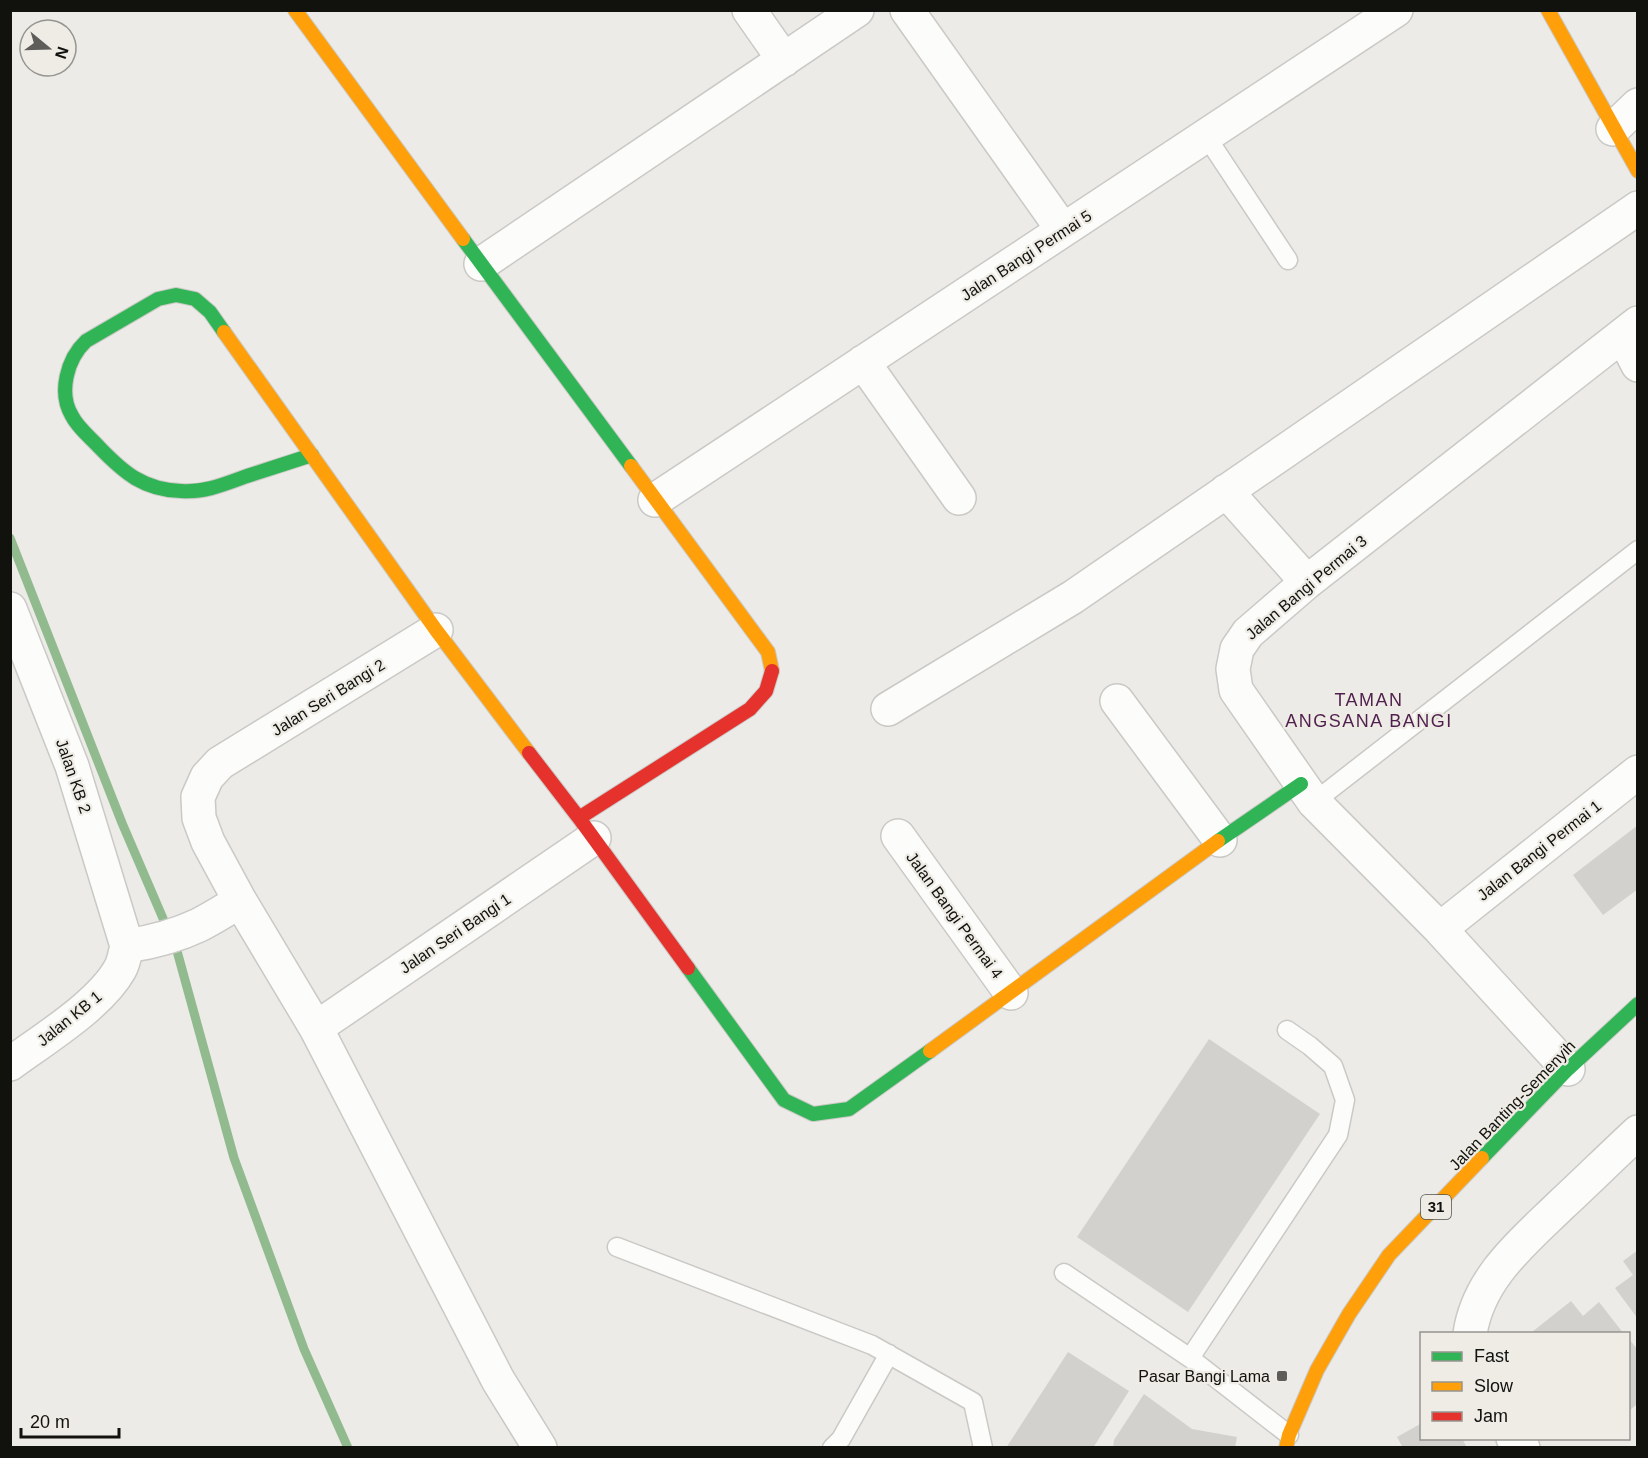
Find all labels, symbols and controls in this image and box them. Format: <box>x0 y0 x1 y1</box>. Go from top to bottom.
north arrow <box>18 18 78 78</box>
text: N <box>52 44 72 61</box>
street label: Jalan Bangi Permai 5 <box>958 207 1095 304</box>
street label: Jalan Bangi Permai 3 <box>1243 532 1370 643</box>
street label: Jalan Seri Bangi 2 <box>269 656 388 739</box>
district label: TAMAN ANGSANA BANGI <box>1285 690 1453 731</box>
street label: Jalan KB 2 <box>53 737 94 816</box>
street label: Jalan Bangi Permai 1 <box>1474 797 1605 904</box>
street label: Jalan Bangi Permai 4 <box>903 849 1006 982</box>
street label: Jalan Seri Bangi 1 <box>397 890 514 977</box>
street label: Jalan KB 1 <box>34 987 105 1049</box>
street label: Jalan Banting-Semenyih <box>1446 1037 1579 1174</box>
road number: 31 <box>1421 1195 1451 1219</box>
legend <box>1420 1332 1630 1440</box>
text: Fast <box>1474 1346 1509 1366</box>
place label: Pasar Bangi Lama <box>1138 1368 1270 1385</box>
marker: Pasar Bangi Lama <box>1275 1369 1289 1383</box>
text: Slow <box>1474 1376 1514 1396</box>
scale bar <box>21 1401 118 1439</box>
text: Jam <box>1474 1406 1508 1426</box>
text: 20 m <box>30 1412 70 1432</box>

